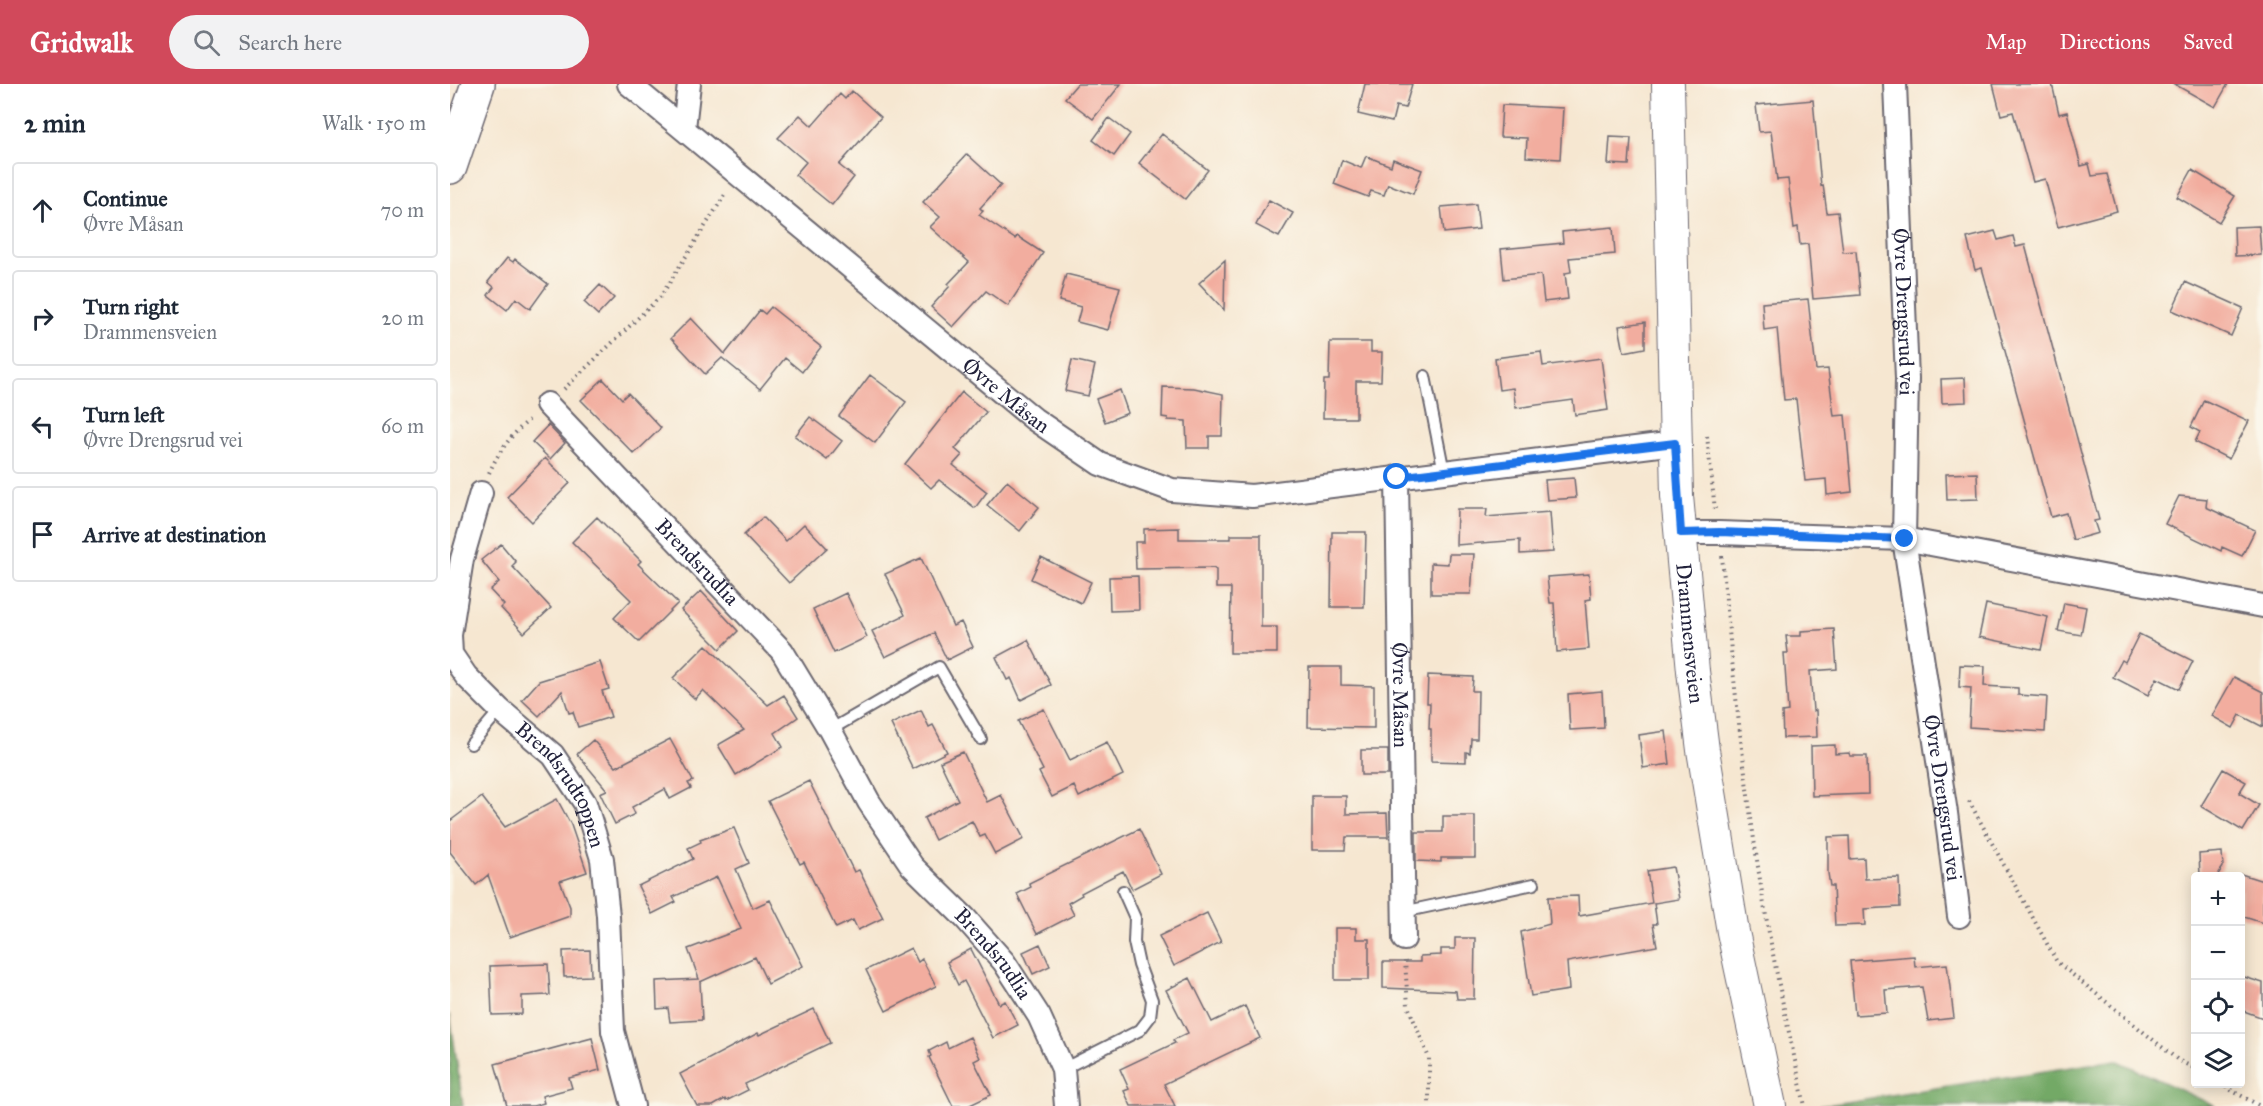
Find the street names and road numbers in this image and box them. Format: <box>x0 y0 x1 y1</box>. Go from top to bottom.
street label: Øvre Drengsrud vei <box>1888 227 1920 396</box>
street label: Øvre Måsan <box>957 352 1055 439</box>
street label: Brendsrudlia <box>650 513 745 611</box>
street label: Drammensveien <box>1670 562 1710 705</box>
street label: Øvre Måsan <box>1387 642 1414 748</box>
street label: Øvre Drengsrud vei <box>1918 713 1967 883</box>
street label: Brendsrudtoppen <box>510 716 611 851</box>
street label: Brendsrudlia <box>949 902 1038 1004</box>

